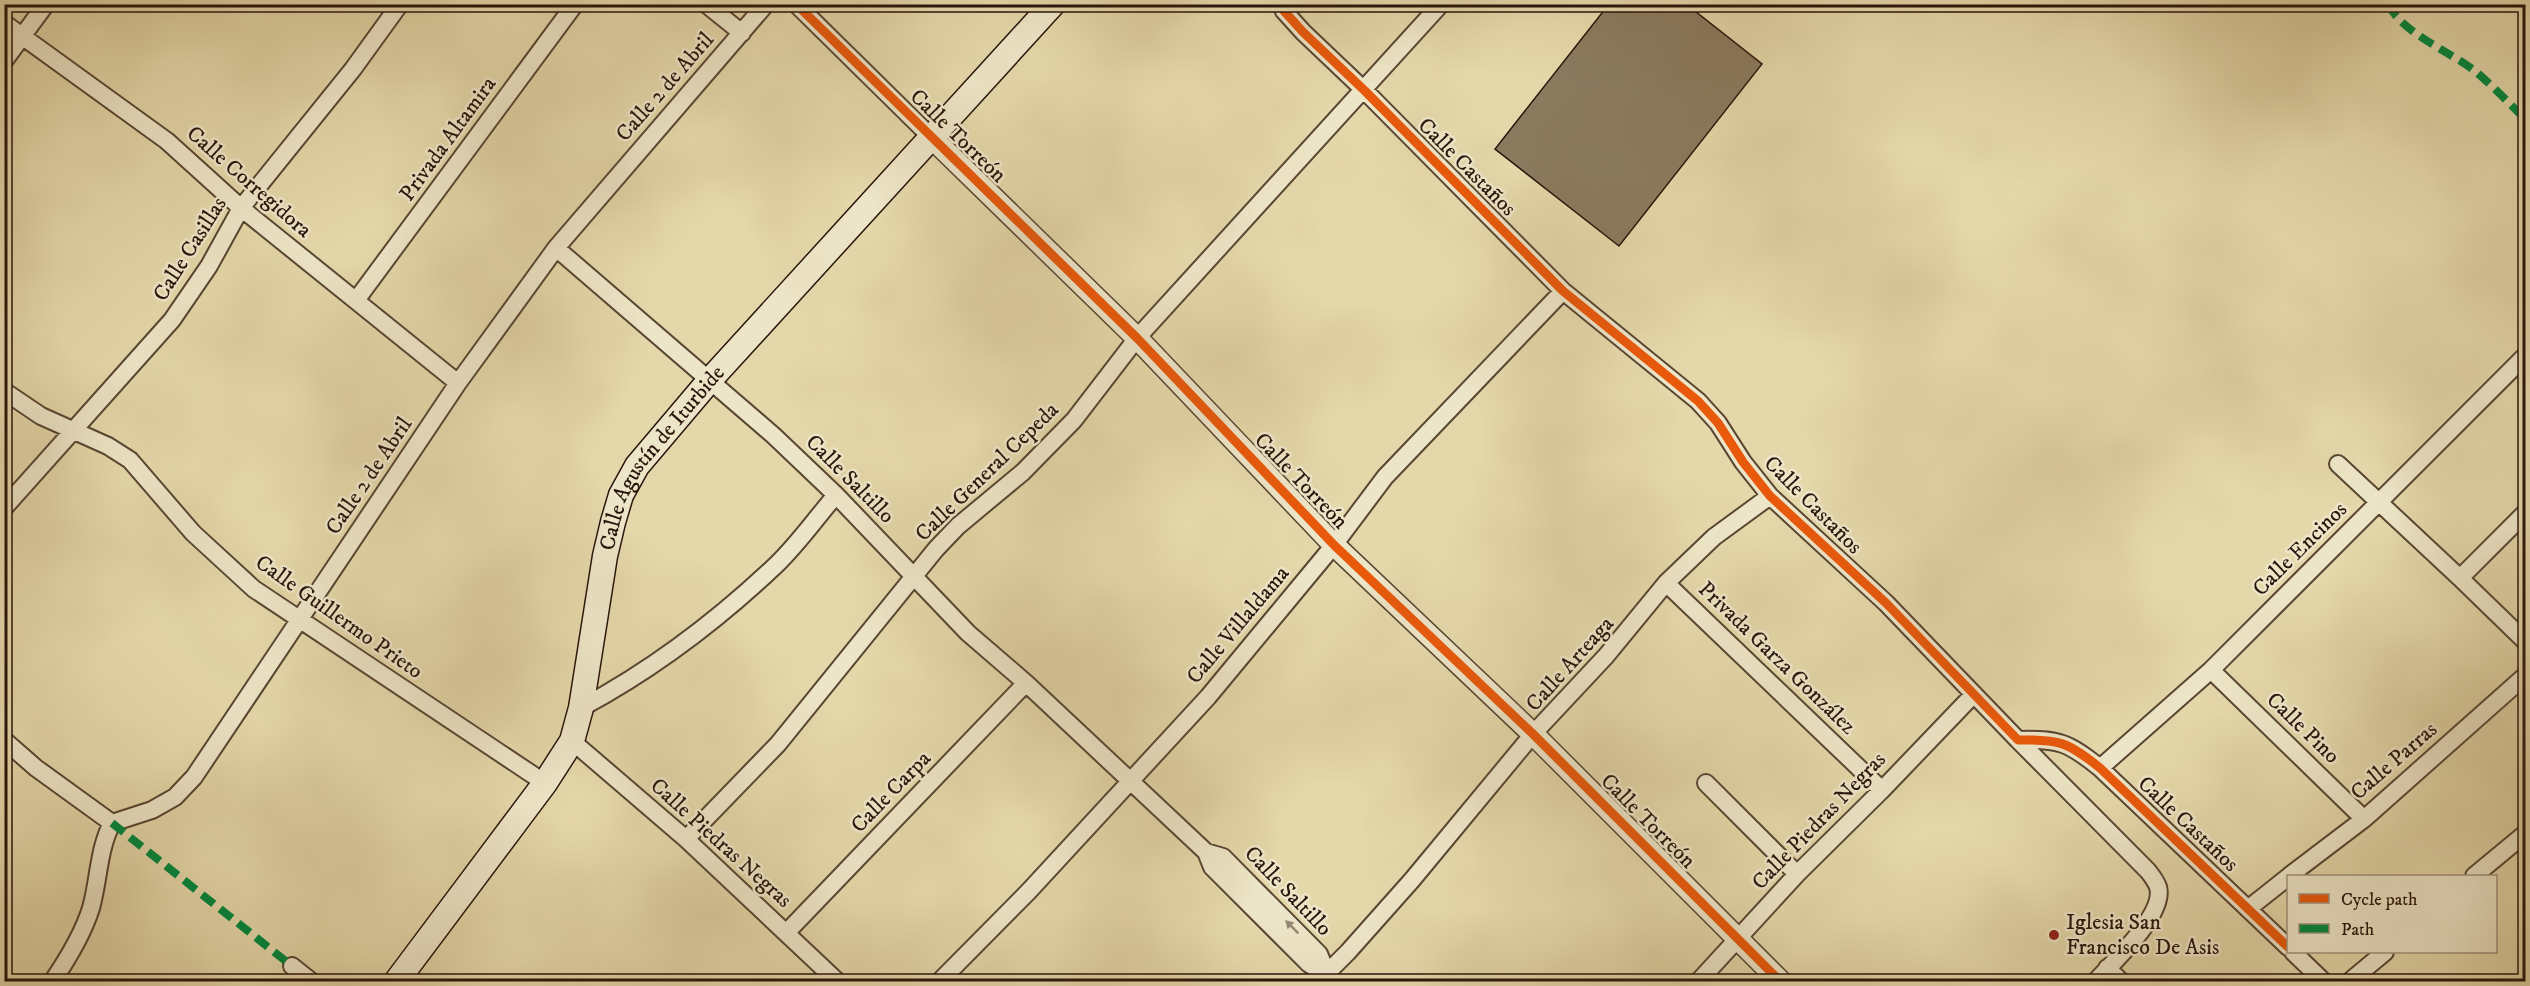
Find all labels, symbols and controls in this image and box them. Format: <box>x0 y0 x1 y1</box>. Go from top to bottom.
street label: Calle 2 de Abril <box>610 27 720 147</box>
street label: Privada Altamira <box>394 71 503 207</box>
street label: Calle Torreón <box>904 83 1012 189</box>
street label: Calle Castaños <box>1412 112 1522 222</box>
street label: Calle Corregidora <box>181 120 318 244</box>
street label: Calle Casillas <box>147 192 233 306</box>
street label: Calle Agustín de Iturbide <box>593 359 730 553</box>
street label: Calle General Cepeda <box>910 396 1065 547</box>
street label: Calle 2 de Abril <box>320 412 418 540</box>
street label: Calle Torreón <box>1248 427 1354 535</box>
street label: Calle Saltillo <box>800 429 900 529</box>
street label: Calle Castaños <box>1758 450 1868 560</box>
street label: Calle Encinos <box>2247 496 2353 602</box>
street label: Calle Guillermo Prieto <box>250 549 428 685</box>
street label: Calle Villaldama <box>1181 560 1296 690</box>
street label: Privada Garza González <box>1692 576 1862 741</box>
street label: Calle Arteaga <box>1520 610 1620 717</box>
street label: Calle Pino <box>2261 687 2345 769</box>
street label: Calle Parras <box>2345 716 2443 806</box>
street label: Calle Carpa <box>845 745 937 839</box>
street label: Calle Piedras Negras <box>1746 746 1892 896</box>
street label: Calle Torreón <box>1595 768 1702 875</box>
street label: Calle Castaños <box>2132 770 2244 878</box>
street label: Calle Piedras Negras <box>645 772 797 914</box>
street label: Calle Saltillo <box>1238 840 1338 942</box>
legend <box>2287 875 2497 953</box>
text: Cycle path <box>2341 889 2418 911</box>
place label: Iglesia San Francisco De Asis <box>2066 909 2219 961</box>
text: Path <box>2341 919 2375 941</box>
one-way arrow <box>1286 921 1300 935</box>
marker: Iglesia San Francisco De Asis <box>2047 928 2061 942</box>

